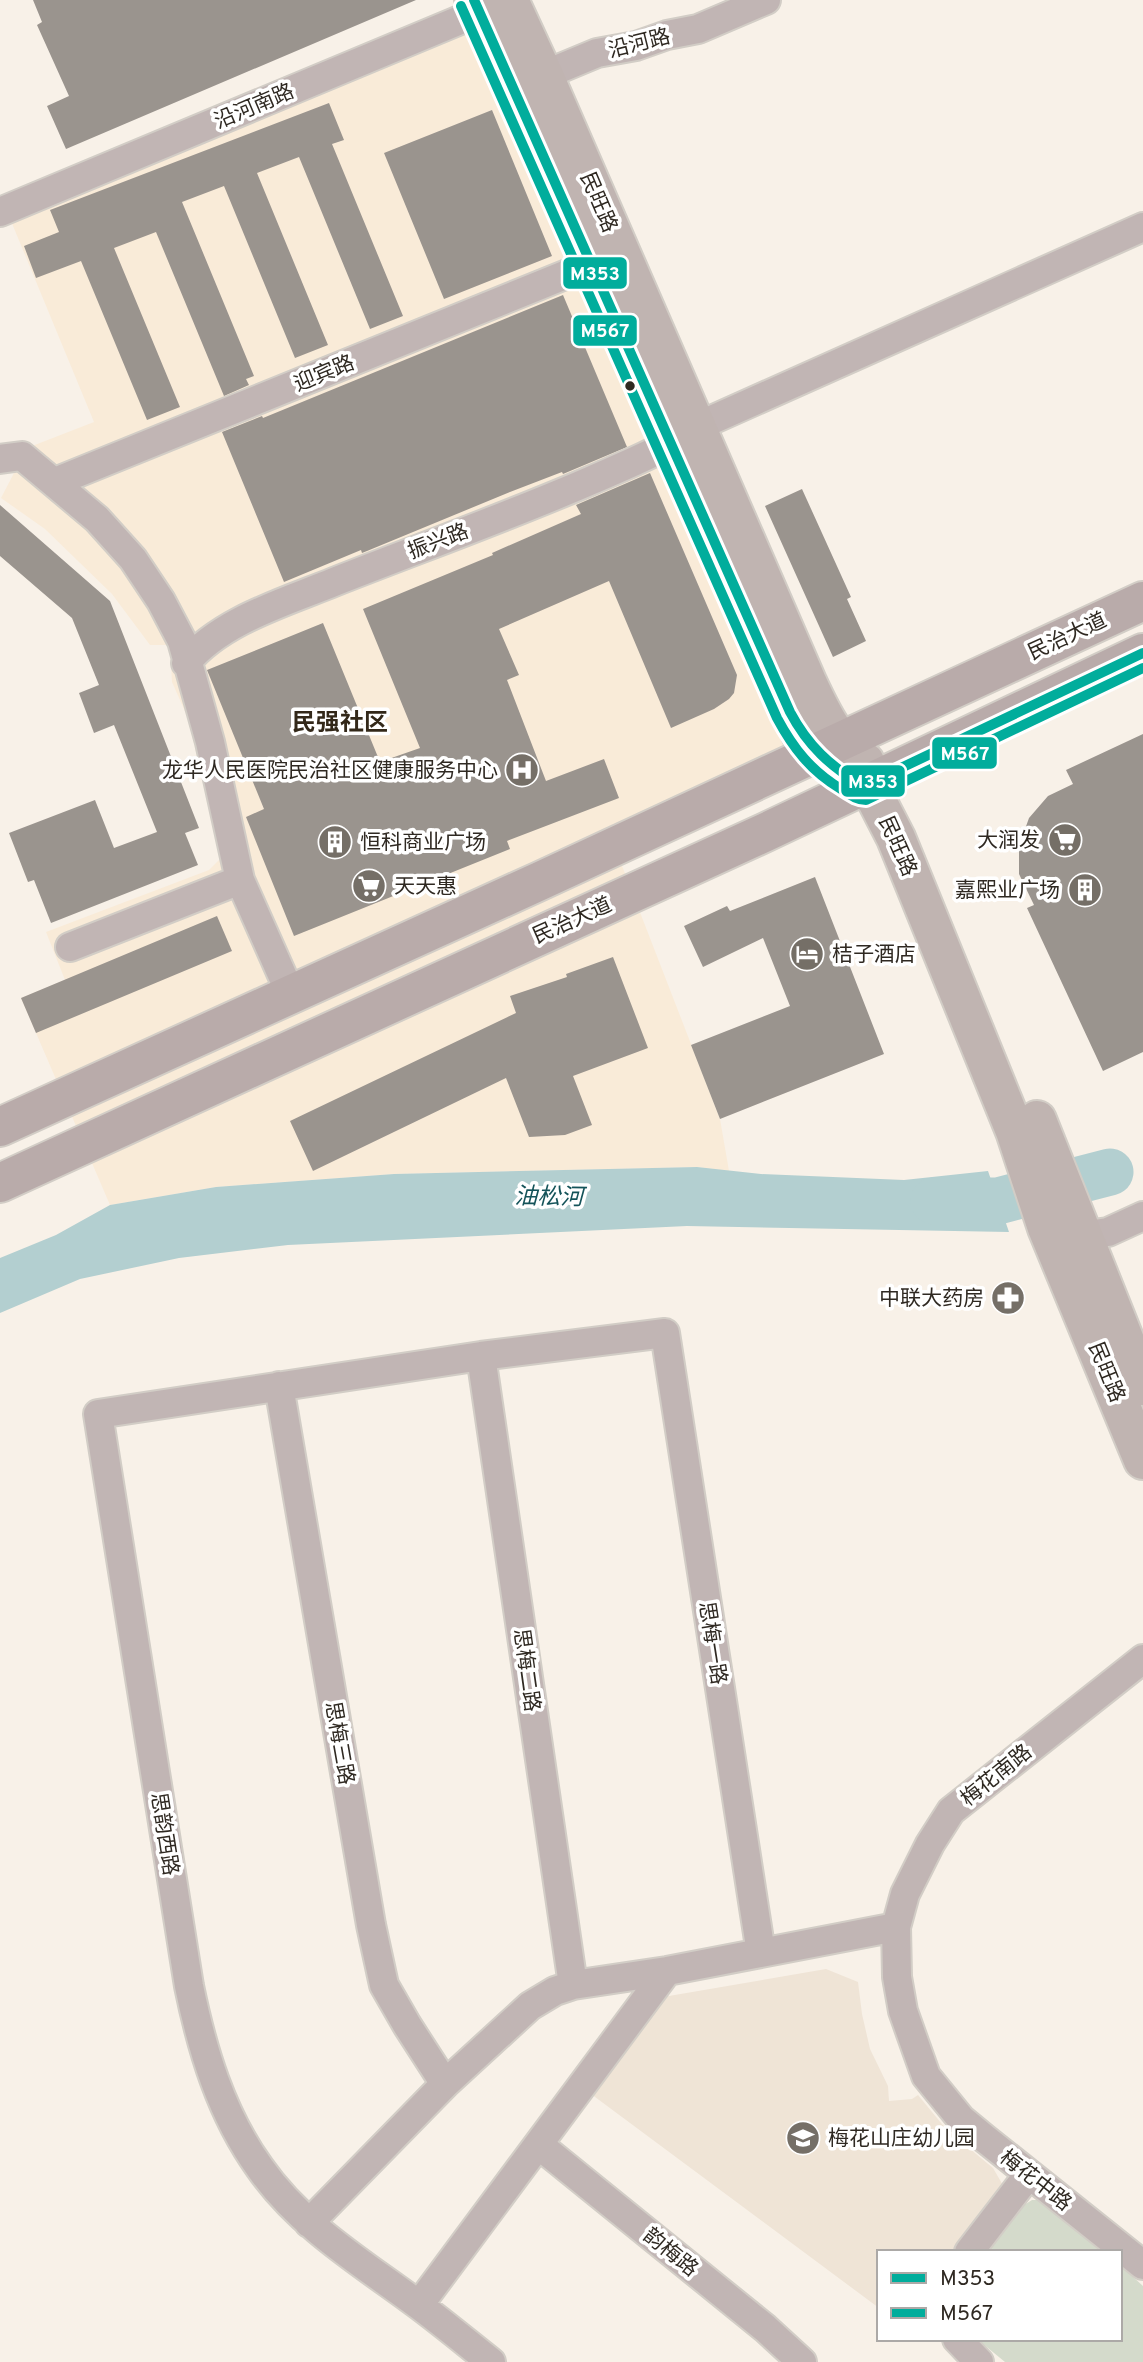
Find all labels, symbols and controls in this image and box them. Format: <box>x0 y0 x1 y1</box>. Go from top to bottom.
street label: 沿河路 <box>606 24 673 65</box>
street label: 沿河南路 <box>211 79 299 136</box>
street label: 民旺路 <box>573 168 622 237</box>
line badge: M353 <box>562 256 628 290</box>
text: M353 <box>570 263 620 287</box>
line badge: M567 <box>572 314 638 347</box>
text: M567 <box>581 320 629 344</box>
street label: 迎宾路 <box>290 350 359 399</box>
unlabelled marker <box>623 379 637 393</box>
street label: 振兴路 <box>404 519 473 566</box>
street label: 民治大道 <box>1024 607 1111 667</box>
district label: 民强社区 <box>292 709 388 739</box>
line badge: M567 <box>931 736 998 770</box>
text: M567 <box>941 743 989 767</box>
hospital icon: 龙华人民医院民治社区健康服务中心 <box>503 751 541 789</box>
place label: 龙华人民医院民治社区健康服务中心 <box>162 758 498 785</box>
line badge: M353 <box>840 764 906 798</box>
text: M353 <box>848 771 898 795</box>
street label: 民旺路 <box>871 812 922 881</box>
supermarket icon: 大润发 <box>1046 821 1084 859</box>
building icon: 恒科商业广场 <box>316 823 354 861</box>
place label: 大润发 <box>977 828 1040 855</box>
place label: 恒科商业广场 <box>360 830 486 857</box>
supermarket icon: 天天惠 <box>350 867 388 905</box>
building icon: 嘉熙业广场 <box>1066 871 1104 909</box>
place label: 天天惠 <box>394 874 457 901</box>
place label: 嘉熙业广场 <box>955 878 1060 905</box>
street label: 民治大道 <box>529 892 616 951</box>
hotel icon: 桔子酒店 <box>788 935 826 973</box>
place label: 桔子酒店 <box>832 942 916 969</box>
water label: 油松河 <box>514 1183 588 1214</box>
pharmacy icon: 中联大药房 <box>989 1279 1027 1317</box>
place label: 中联大药房 <box>879 1286 984 1313</box>
street label: 民旺路 <box>1081 1338 1130 1407</box>
street label: 思梅一路 <box>692 1600 731 1687</box>
street label: 思梅二路 <box>506 1627 545 1714</box>
street label: 思梅三路 <box>318 1700 359 1787</box>
street label: 梅花南路 <box>956 1739 1038 1813</box>
street label: 思韵西路 <box>144 1791 183 1878</box>
school or university icon: 梅花山庄幼儿园 <box>784 2119 822 2157</box>
place label: 梅花山庄幼儿园 <box>828 2126 975 2153</box>
street label: 梅花中路 <box>994 2145 1076 2218</box>
street label: 韵梅路 <box>637 2223 703 2283</box>
legend <box>877 2250 1122 2341</box>
text: M353 <box>940 2266 995 2293</box>
text: M567 <box>940 2301 993 2328</box>

